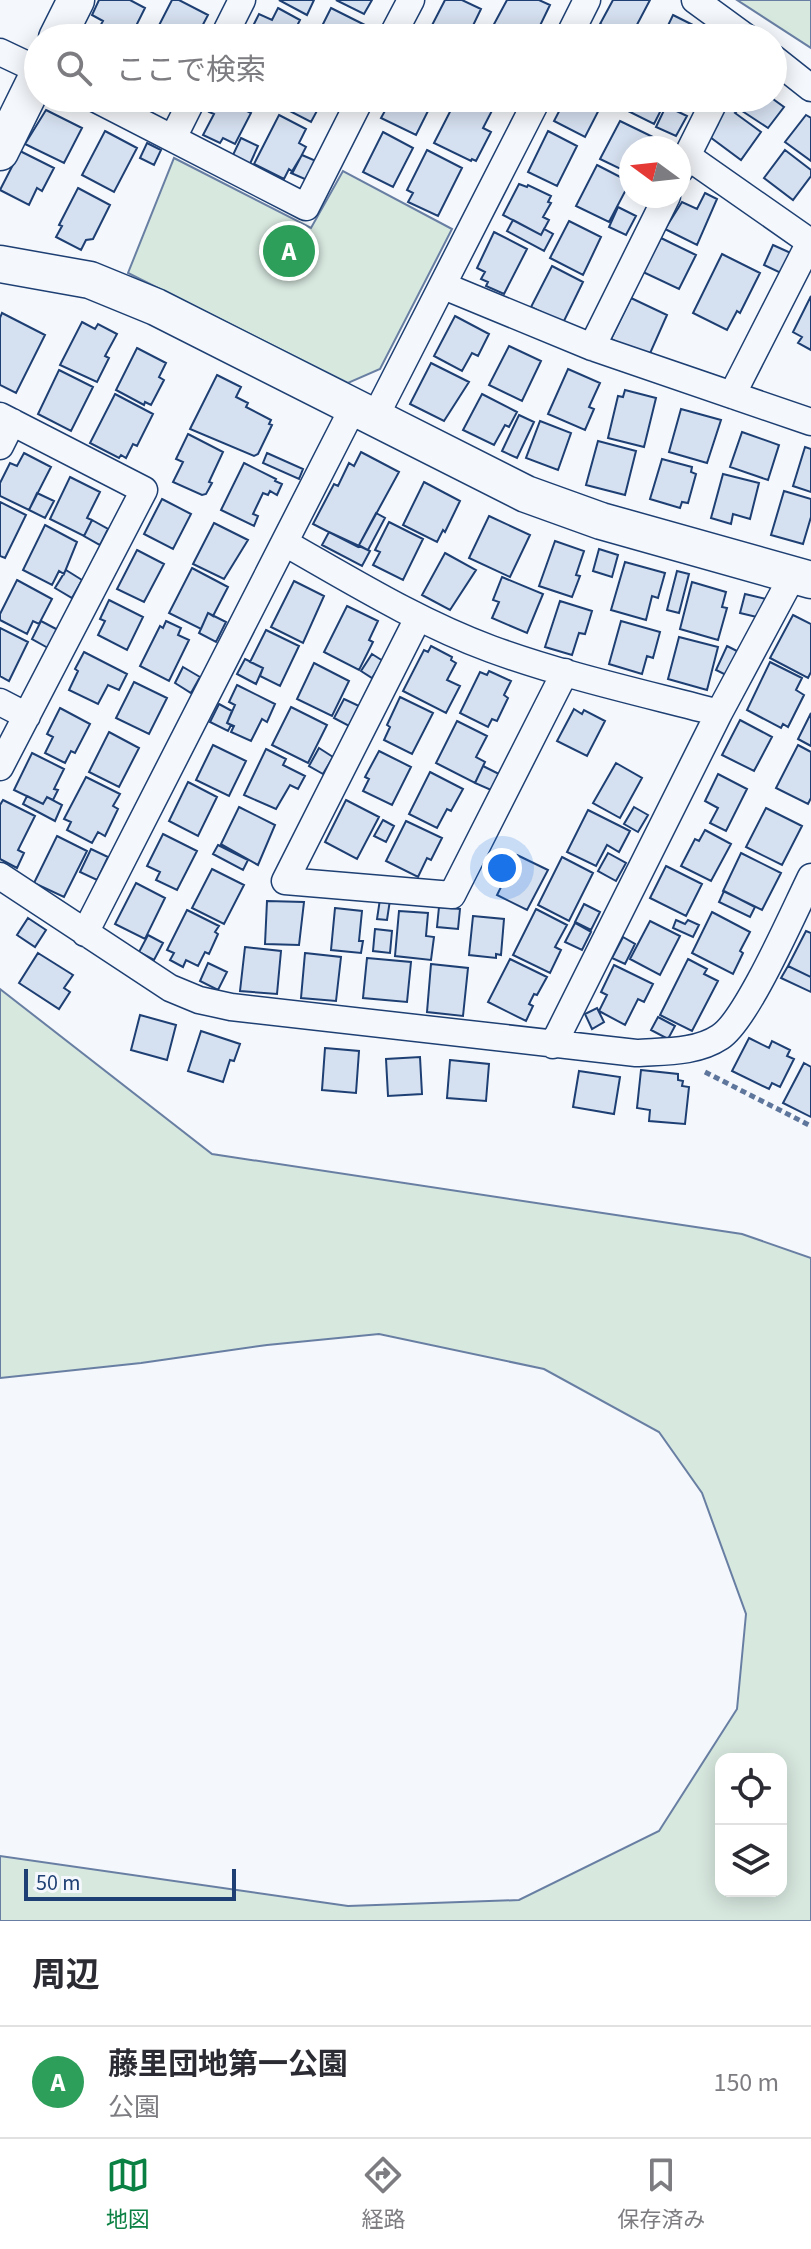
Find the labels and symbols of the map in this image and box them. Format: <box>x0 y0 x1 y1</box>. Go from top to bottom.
north arrow <box>619 136 691 208</box>
pin: A <box>263 221 315 281</box>
your location <box>482 848 522 888</box>
scale bar <box>24 1865 236 1901</box>

